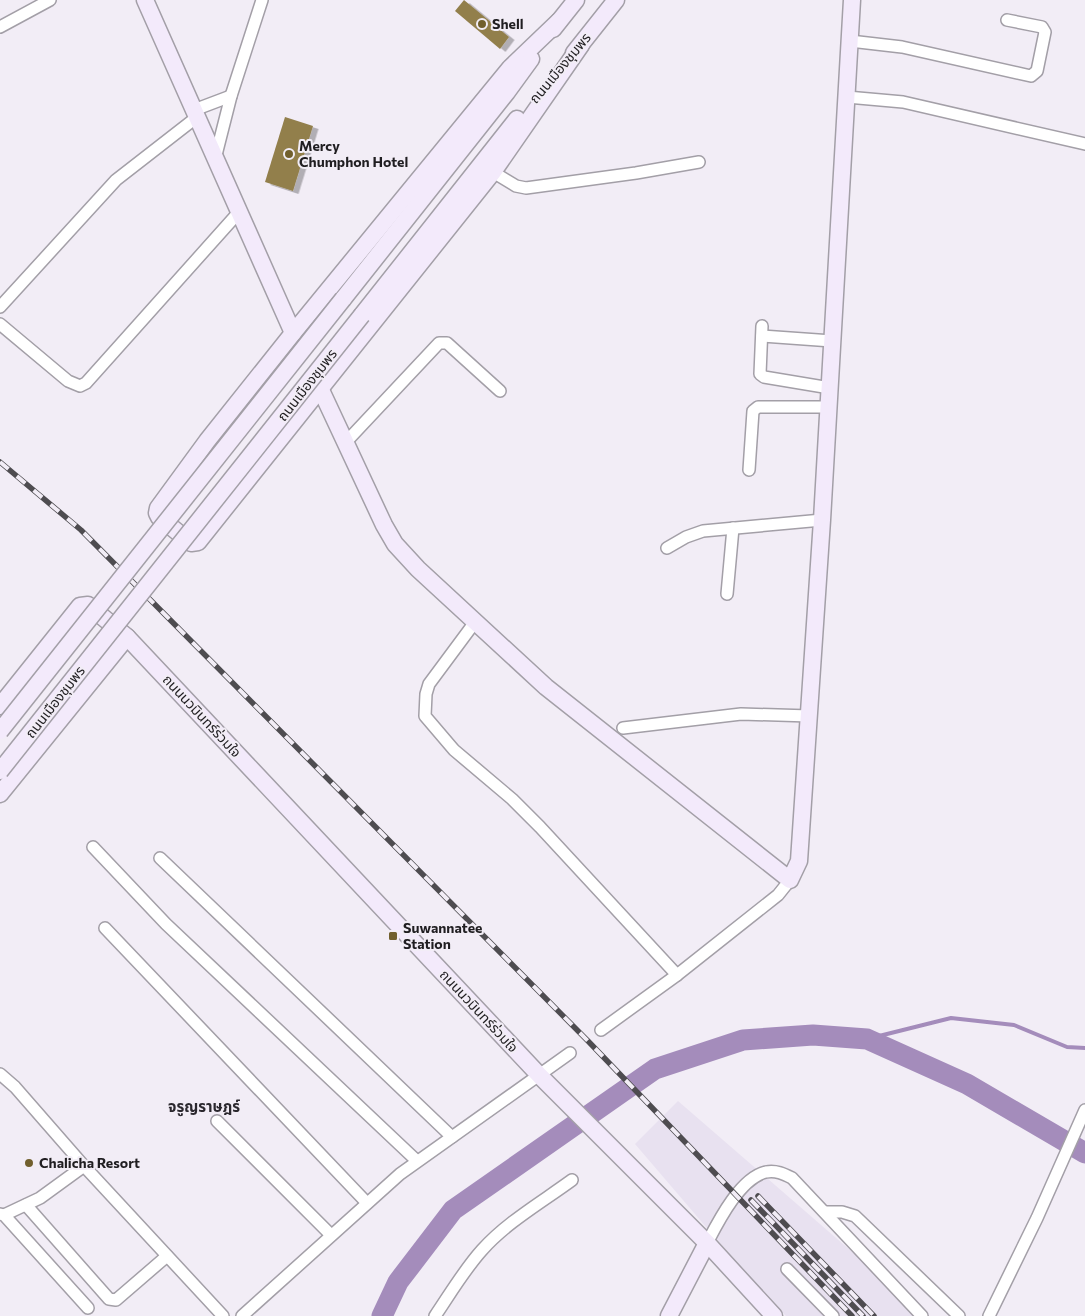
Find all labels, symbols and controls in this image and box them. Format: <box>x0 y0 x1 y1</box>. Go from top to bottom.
place label: Shell <box>492 15 524 32</box>
marker: Shell <box>476 18 488 30</box>
street label: ถนนเมืองชุมพร <box>525 29 595 107</box>
place label: Mercy Chumphon Hotel <box>299 137 408 170</box>
marker: Mercy Chumphon Hotel <box>283 148 295 160</box>
street label: ถนนเมืองชุมพร <box>273 345 341 425</box>
street label: ถนนเมืองชุมพร <box>21 662 89 742</box>
street label: ถนนนวมินทร์ร่วมใจ <box>160 671 245 761</box>
place label: Suwannatee Station <box>403 919 482 952</box>
marker: Suwannatee Station <box>387 930 399 942</box>
street label: ถนนนวมินทร์ร่วมใจ <box>437 966 522 1056</box>
district label: จรูญราษฎร์ <box>168 1097 240 1117</box>
place label: Chalicha Resort <box>39 1154 140 1171</box>
marker: Chalicha Resort <box>23 1157 35 1169</box>

